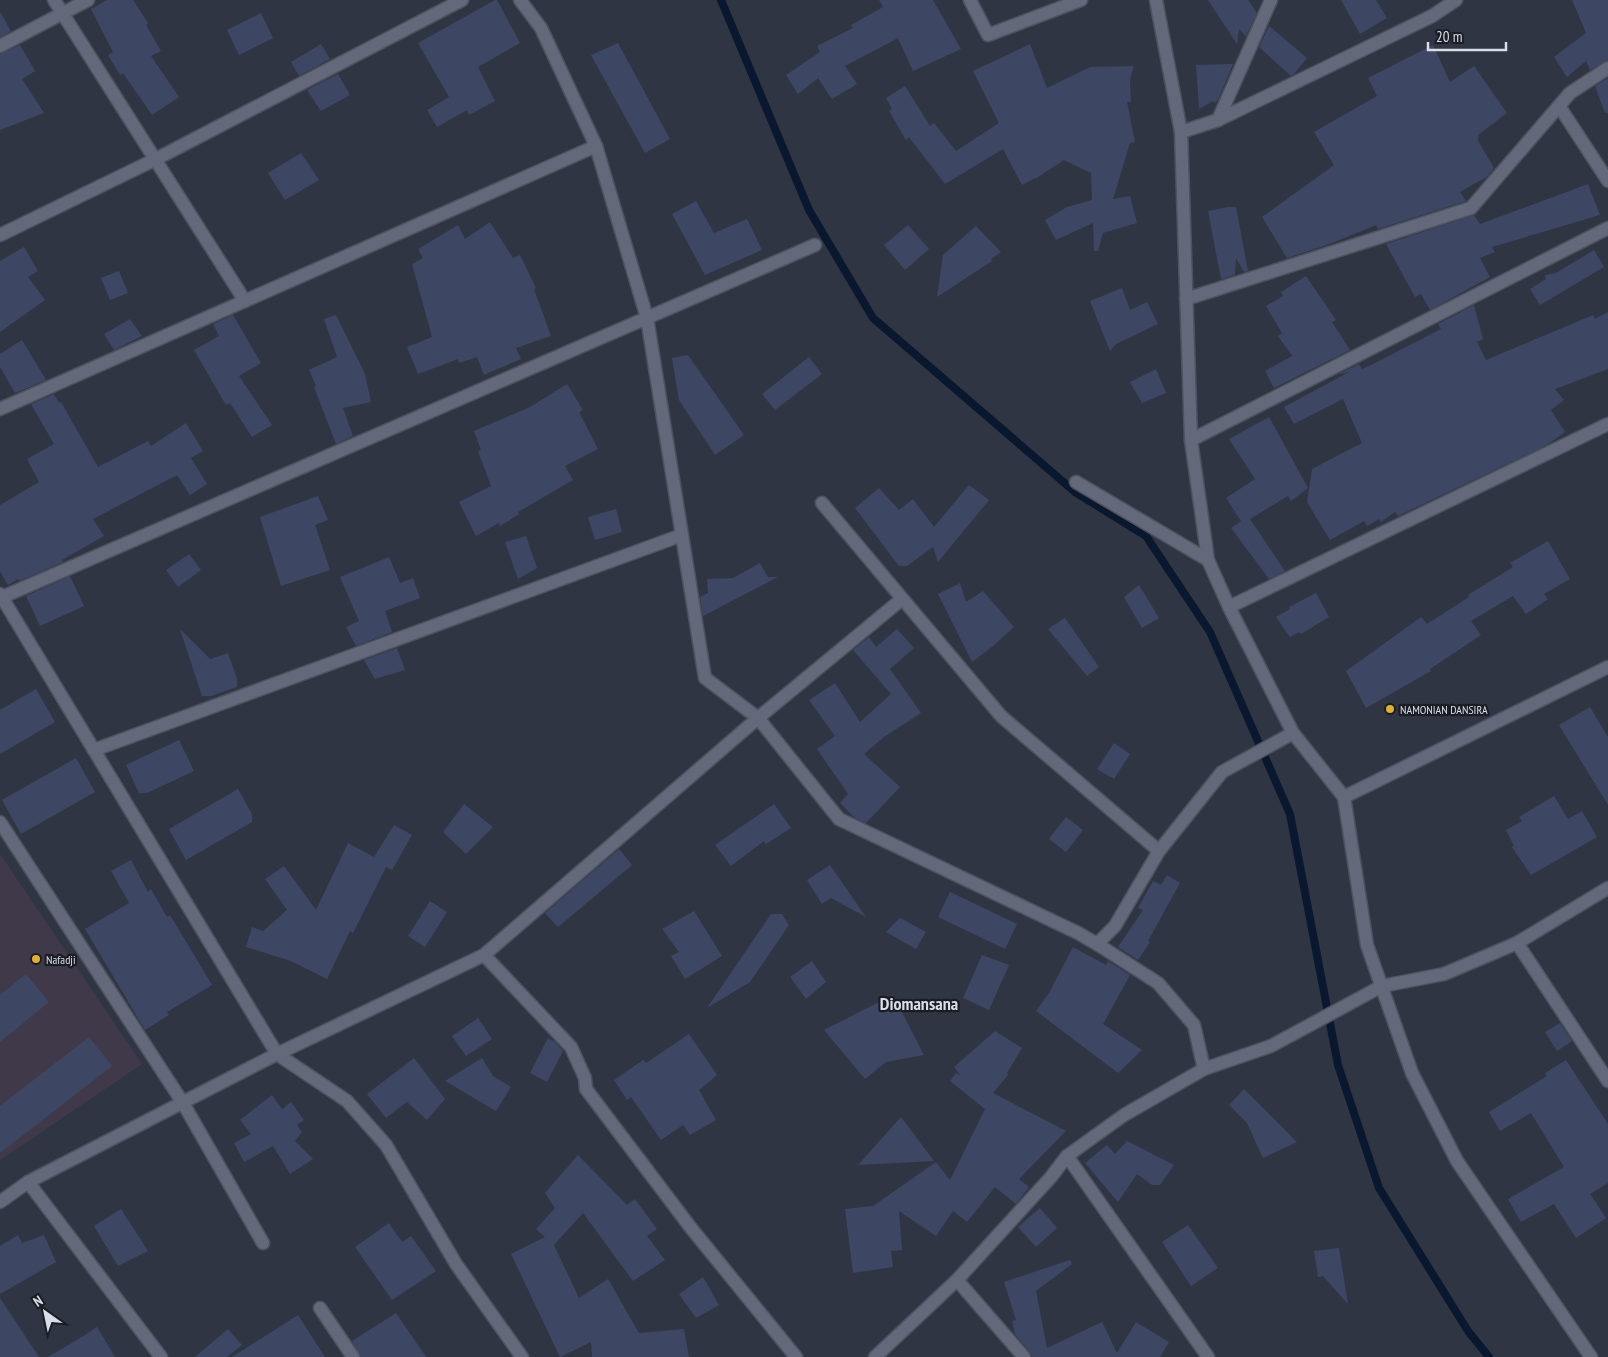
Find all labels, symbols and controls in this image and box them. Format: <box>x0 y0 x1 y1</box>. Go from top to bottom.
scale bar <box>1428 20 1506 52</box>
text: 20 m <box>1436 27 1462 46</box>
place label: NAMONIAN DANSIRA <box>1400 702 1488 717</box>
marker: NAMONIAN DANSIRA <box>1384 703 1396 715</box>
place label: Nafadji <box>46 952 76 967</box>
marker: Nafadji <box>30 953 42 965</box>
district label: Diomansana <box>880 992 958 1015</box>
north arrow <box>20 1287 70 1337</box>
text: N <box>30 1291 46 1311</box>

